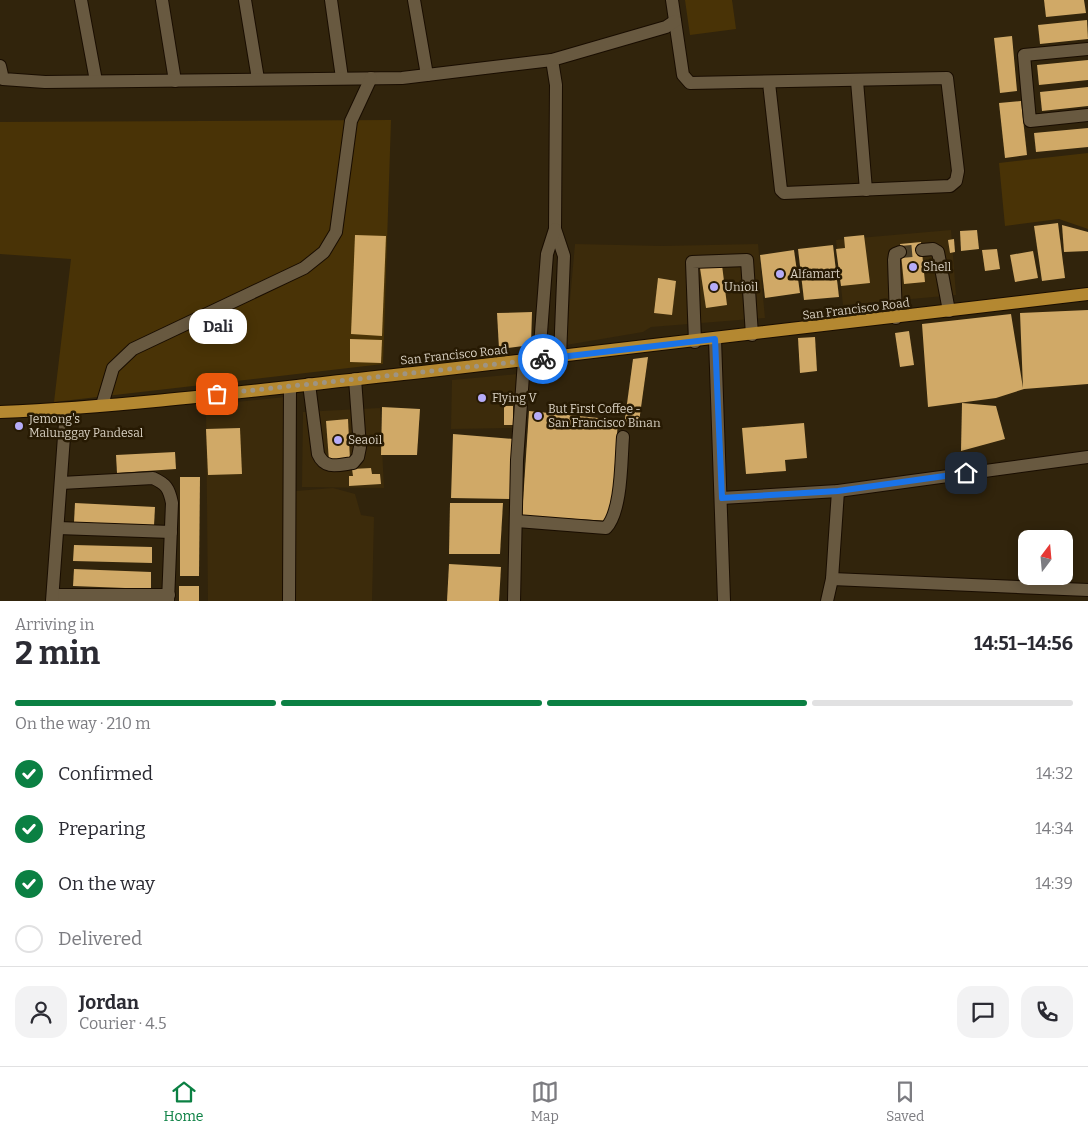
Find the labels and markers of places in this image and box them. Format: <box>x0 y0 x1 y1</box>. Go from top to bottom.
place label: Shell <box>923 260 952 274</box>
marker: Shell <box>907 261 919 273</box>
place label: Alfamart <box>790 267 841 281</box>
marker: Alfamart <box>774 268 786 280</box>
place label: Unioil <box>724 280 759 294</box>
marker: Unioil <box>708 281 720 293</box>
callout: Dali <box>188 309 246 344</box>
pin <box>196 373 238 415</box>
place label: Flying V <box>492 391 537 405</box>
marker: Flying V <box>476 392 488 404</box>
place label: But First Coffee - San Francisco Binan <box>548 402 661 430</box>
marker: But First Coffee - San Francisco Binan <box>532 410 544 422</box>
place label: Jemong's Malunggay Pandesal <box>28 412 144 440</box>
marker: Jemong's Malunggay Pandesal <box>13 420 25 432</box>
place label: Seaoil <box>348 433 383 447</box>
marker: Seaoil <box>332 434 344 446</box>
pin <box>945 452 987 494</box>

